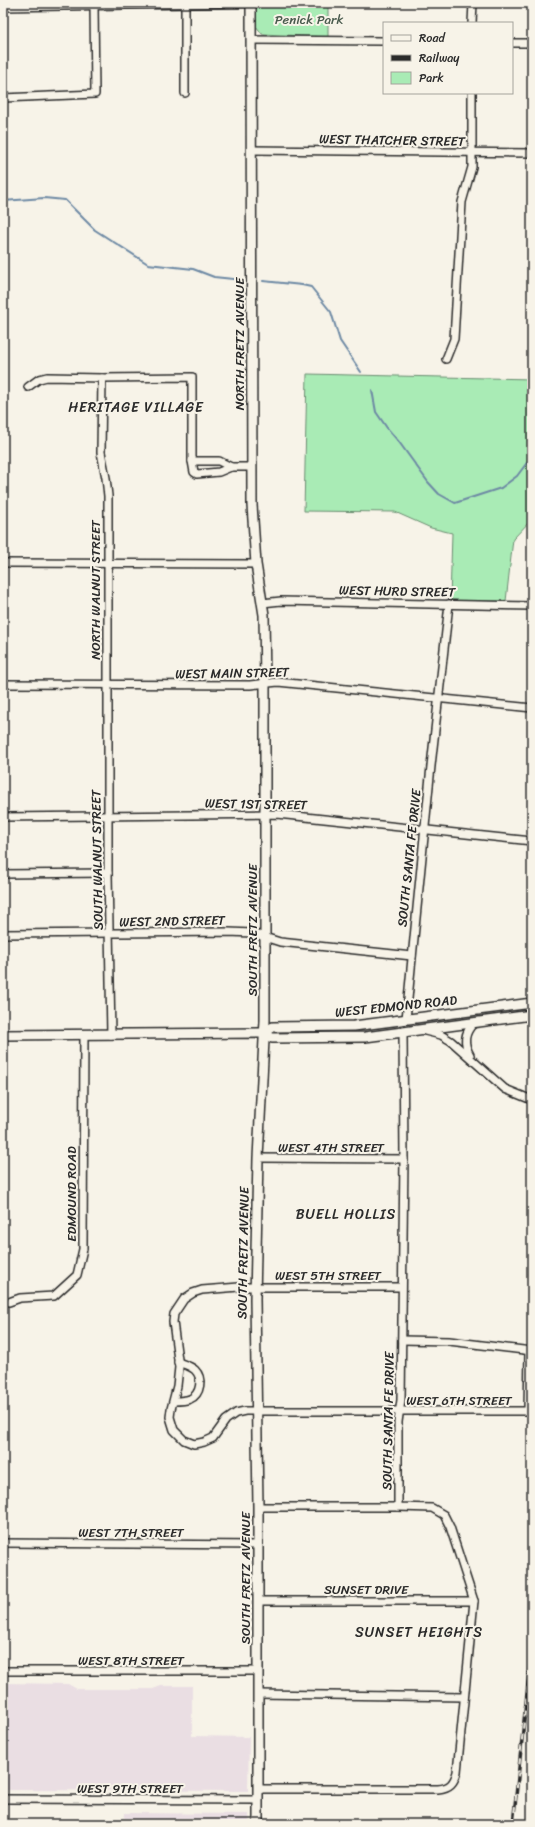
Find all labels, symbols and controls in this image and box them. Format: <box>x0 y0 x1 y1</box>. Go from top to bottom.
park label: Penick Park <box>275 8 343 31</box>
legend <box>383 22 513 94</box>
text: Road <box>419 27 446 49</box>
text: Railway <box>419 47 460 69</box>
text: Park <box>419 67 444 89</box>
street label: WEST THATCHER STREET <box>319 127 466 153</box>
street label: NORTH FRETZ AVENUE <box>228 277 251 410</box>
district label: HERITAGE VILLAGE <box>68 395 204 420</box>
street label: NORTH WALNUT STREET <box>84 519 107 660</box>
street label: WEST HURD STREET <box>339 578 456 604</box>
street label: WEST MAIN STREET <box>175 660 291 685</box>
street label: SOUTH SANTA FE DRIVE <box>390 787 428 928</box>
street label: SOUTH WALNUT STREET <box>84 789 110 930</box>
street label: WEST 1ST STREET <box>205 792 309 816</box>
street label: SOUTH FRETZ AVENUE <box>241 863 264 996</box>
street label: WEST 2ND STREET <box>119 909 227 933</box>
street label: WEST EDMOND ROAD <box>334 988 458 1024</box>
street label: WEST 4TH STREET <box>278 1136 386 1159</box>
street label: EDMOUND ROAD <box>60 1146 83 1242</box>
street label: SOUTH FRETZ AVENUE <box>230 1186 256 1319</box>
district label: BUELL HOLLIS <box>296 1202 396 1227</box>
street label: WEST 5TH STREET <box>275 1264 383 1287</box>
street label: SOUTH SANTA FE DRIVE <box>375 1351 401 1490</box>
street label: WEST 6TH STREET <box>406 1389 513 1412</box>
street label: SOUTH FRETZ AVENUE <box>234 1511 257 1644</box>
street label: WEST 7TH STREET <box>78 1521 185 1544</box>
street label: SUNSET DRIVE <box>324 1578 409 1601</box>
district label: SUNSET HEIGHTS <box>355 1620 483 1645</box>
street label: WEST 8TH STREET <box>78 1649 185 1672</box>
street label: WEST 9TH STREET <box>77 1777 185 1800</box>

